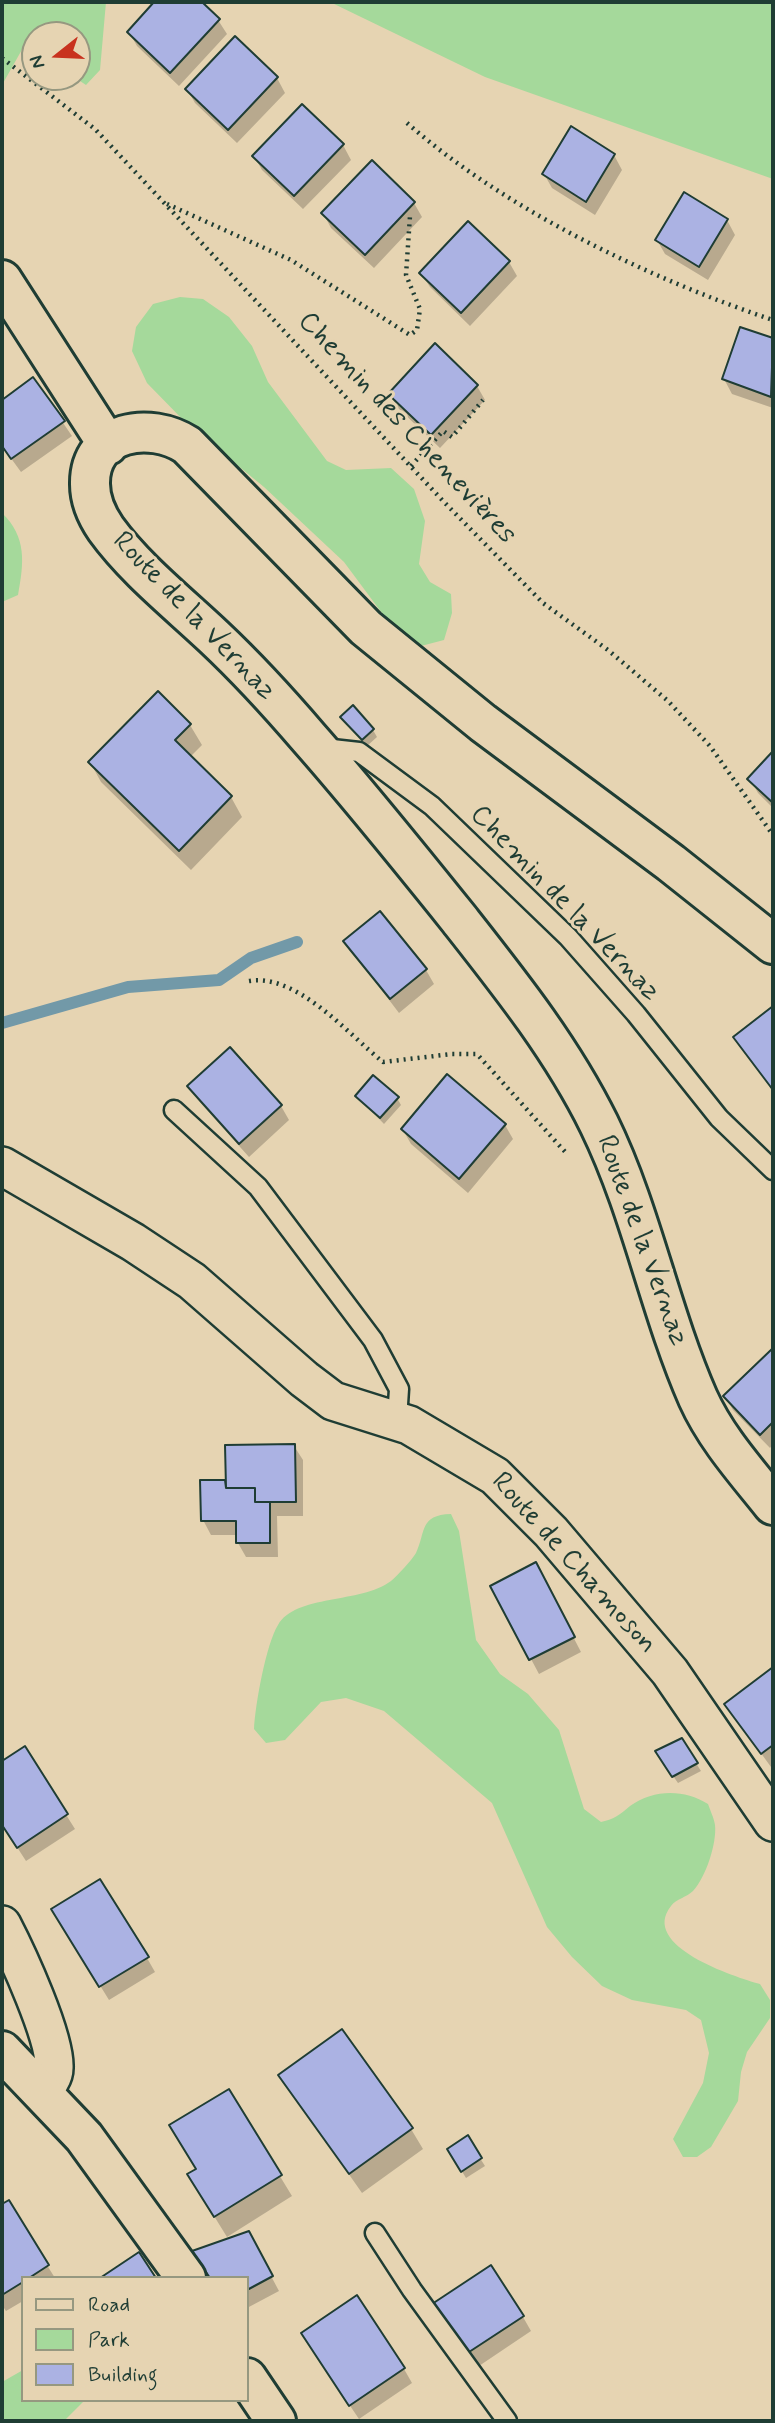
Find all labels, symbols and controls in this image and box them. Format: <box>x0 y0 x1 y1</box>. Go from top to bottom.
north arrow <box>21 21 91 91</box>
text: N <box>24 52 51 72</box>
street label: Chemin des Chenevières <box>290 306 522 552</box>
street label: Route de la Vernaz <box>104 526 282 708</box>
street label: Chemin de la Vernaz <box>462 799 666 1009</box>
street label: Route de la Vernaz <box>587 1131 695 1351</box>
street label: Route de Chamoson <box>483 1466 663 1662</box>
legend <box>21 2276 248 2402</box>
text: Road <box>88 2291 130 2319</box>
text: Park <box>88 2326 130 2354</box>
text: Building <box>88 2361 158 2389</box>

